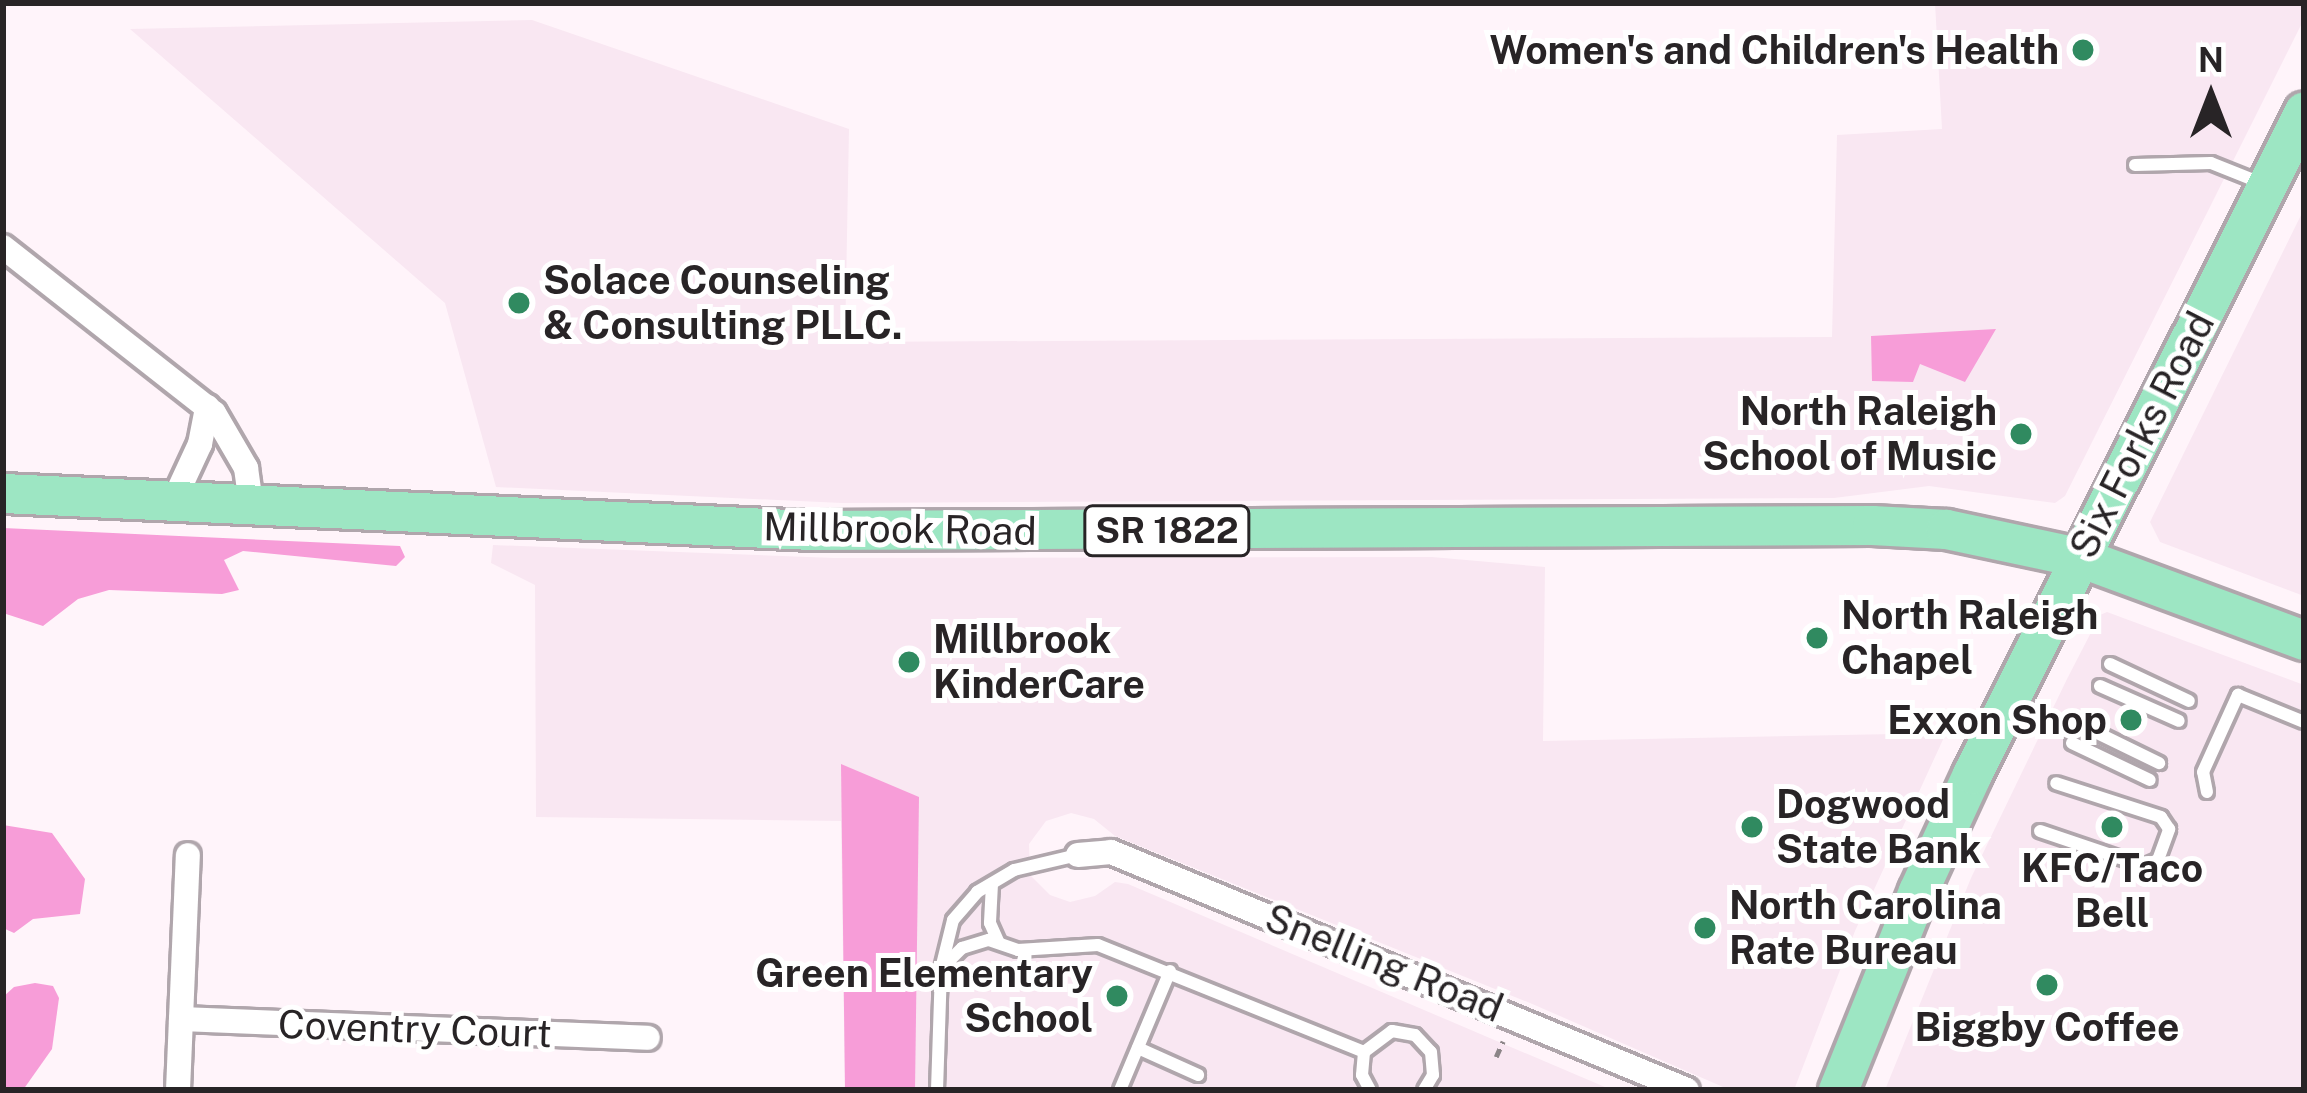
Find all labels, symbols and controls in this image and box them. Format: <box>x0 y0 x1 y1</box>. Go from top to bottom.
place label: Women's and Children's Health <box>1489 27 2059 73</box>
north arrow <box>2151 36 2271 156</box>
marker: Women's and Children's Health <box>2070 37 2096 63</box>
text: N <box>2198 41 2224 79</box>
place label: Solace Counseling & Consulting PLLC. <box>543 258 902 349</box>
marker: Solace Counseling & Consulting PLLC. <box>506 290 532 316</box>
street label: Six Forks Road <box>2060 304 2224 566</box>
place label: North Raleigh School of Music <box>1702 389 1997 480</box>
marker: North Raleigh School of Music <box>2008 421 2034 447</box>
road number: SR 1822 <box>1083 501 1251 561</box>
street label: Millbrook Road <box>763 503 1037 555</box>
place label: North Raleigh Chapel <box>1841 593 2098 684</box>
place label: Millbrook KinderCare <box>933 617 1145 708</box>
marker: North Raleigh Chapel <box>1804 625 1830 651</box>
marker: Millbrook KinderCare <box>896 649 922 675</box>
place label: Exxon Shop <box>1887 697 2107 743</box>
marker: Exxon Shop <box>2118 707 2144 733</box>
place label: Dogwood State Bank <box>1776 782 1981 873</box>
marker: Dogwood State Bank <box>1739 814 1765 840</box>
marker: KFC/Taco Bell <box>2099 814 2125 840</box>
place label: KFC/Taco Bell <box>2021 846 2203 937</box>
place label: North Carolina Rate Bureau <box>1729 883 2002 974</box>
street label: Snelling Road <box>1258 894 1510 1032</box>
marker: North Carolina Rate Bureau <box>1692 915 1718 941</box>
place label: Green Elementary School <box>755 951 1093 1042</box>
marker: Biggby Coffee <box>2034 972 2060 998</box>
marker: Green Elementary School <box>1104 983 1130 1009</box>
street label: Coventry Court <box>277 1001 553 1057</box>
place label: Biggby Coffee <box>1914 1004 2180 1050</box>

